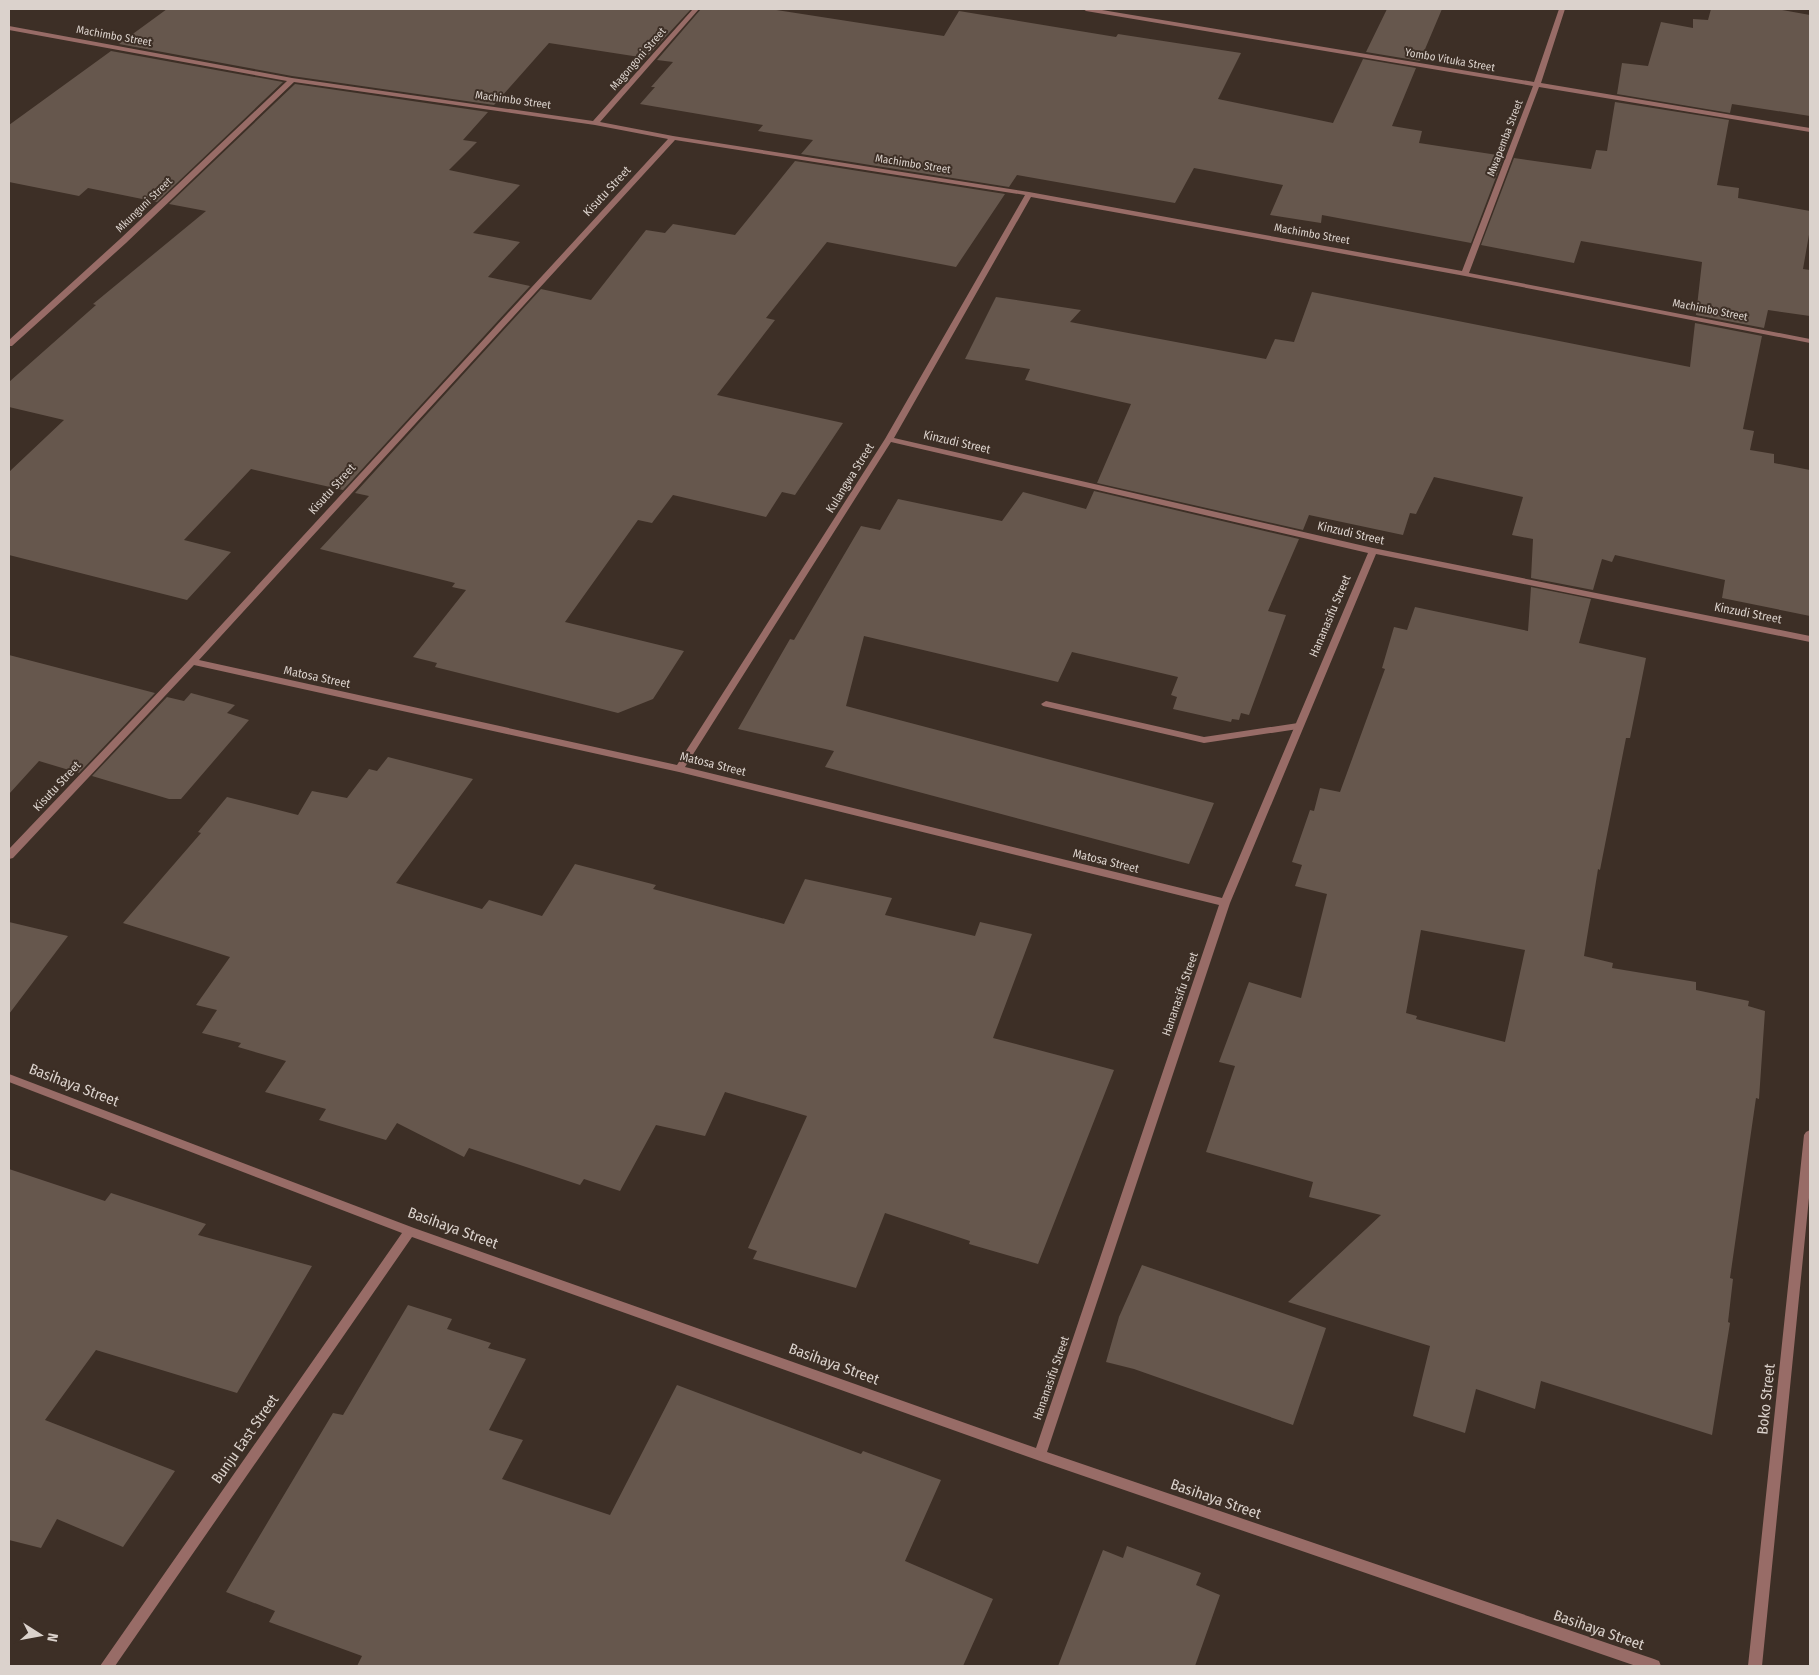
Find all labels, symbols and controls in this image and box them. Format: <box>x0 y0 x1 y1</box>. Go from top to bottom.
street label: Machimbo Street <box>75 23 153 49</box>
street label: Magongoni Street <box>607 25 669 93</box>
street label: Yombo Vituka Street <box>1404 46 1496 74</box>
street label: Machimbo Street <box>474 88 552 112</box>
street label: Mwapemba Street <box>1484 98 1526 178</box>
street label: Machimbo Street <box>874 152 952 176</box>
street label: Kisutu Street <box>580 163 634 219</box>
street label: Mkunguni Street <box>113 175 175 235</box>
street label: Machimbo Street <box>1273 221 1351 247</box>
street label: Machimbo Street <box>1671 296 1749 324</box>
street label: Kinzudi Street <box>922 427 992 457</box>
street label: Kulangwa Street <box>823 441 877 515</box>
street label: Kisutu Street <box>306 461 358 517</box>
street label: Kinzudi Street <box>1316 518 1386 548</box>
street label: Hananasifu Street <box>1306 573 1354 659</box>
street label: Kinzudi Street <box>1713 600 1783 626</box>
street label: Matosa Street <box>282 663 352 691</box>
street label: Matosa Street <box>678 749 748 779</box>
street label: Kisutu Street <box>30 758 84 814</box>
street label: Matosa Street <box>1071 846 1141 876</box>
street label: Hananasifu Street <box>1159 950 1201 1038</box>
street label: Basihaya Street <box>26 1060 122 1110</box>
street label: Basihaya Street <box>405 1203 501 1253</box>
street label: Hananasifu Street <box>1030 1334 1072 1422</box>
street label: Basihaya Street <box>786 1339 882 1389</box>
street label: Boko Street <box>1753 1363 1779 1435</box>
street label: Bunju East Street <box>208 1391 283 1487</box>
street label: Basihaya Street <box>1168 1475 1264 1523</box>
street label: Basihaya Street <box>1551 1606 1647 1654</box>
north arrow <box>15 1610 65 1660</box>
text: N <box>43 1632 61 1643</box>

